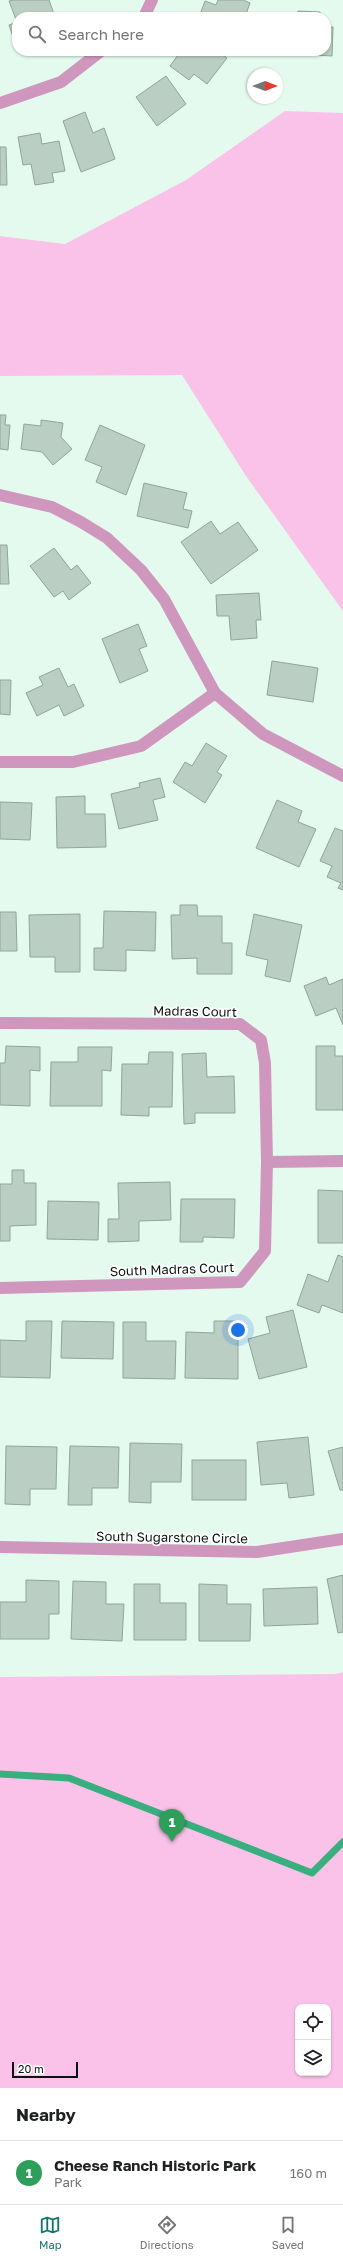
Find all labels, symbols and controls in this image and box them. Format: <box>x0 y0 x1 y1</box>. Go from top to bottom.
search box <box>12 12 331 56</box>
icon: search <box>26 23 48 45</box>
text: Search here <box>58 25 144 43</box>
north arrow <box>247 68 283 104</box>
street label: Madras Court <box>153 1002 237 1020</box>
street label: South Madras Court <box>110 1259 234 1279</box>
your location <box>228 1320 248 1340</box>
street label: South Sugarstone Circle <box>96 1528 248 1546</box>
pin: 1 <box>159 1809 185 1842</box>
map controls <box>295 2004 331 2076</box>
button: locate <box>295 2004 331 2040</box>
button: layers <box>295 2040 331 2076</box>
scale bar <box>12 2060 78 2079</box>
text: 20 m <box>18 2062 44 2075</box>
text: Nearby <box>16 2104 76 2125</box>
text: Cheese Ranch Historic Park <box>54 2156 256 2174</box>
text: 1 <box>26 2165 32 2181</box>
text: 160 m <box>290 2165 327 2181</box>
text: Park <box>54 2174 82 2190</box>
tab: Map <box>39 2214 62 2251</box>
tab: Directions <box>140 2214 194 2251</box>
tab: Saved <box>272 2214 304 2251</box>

